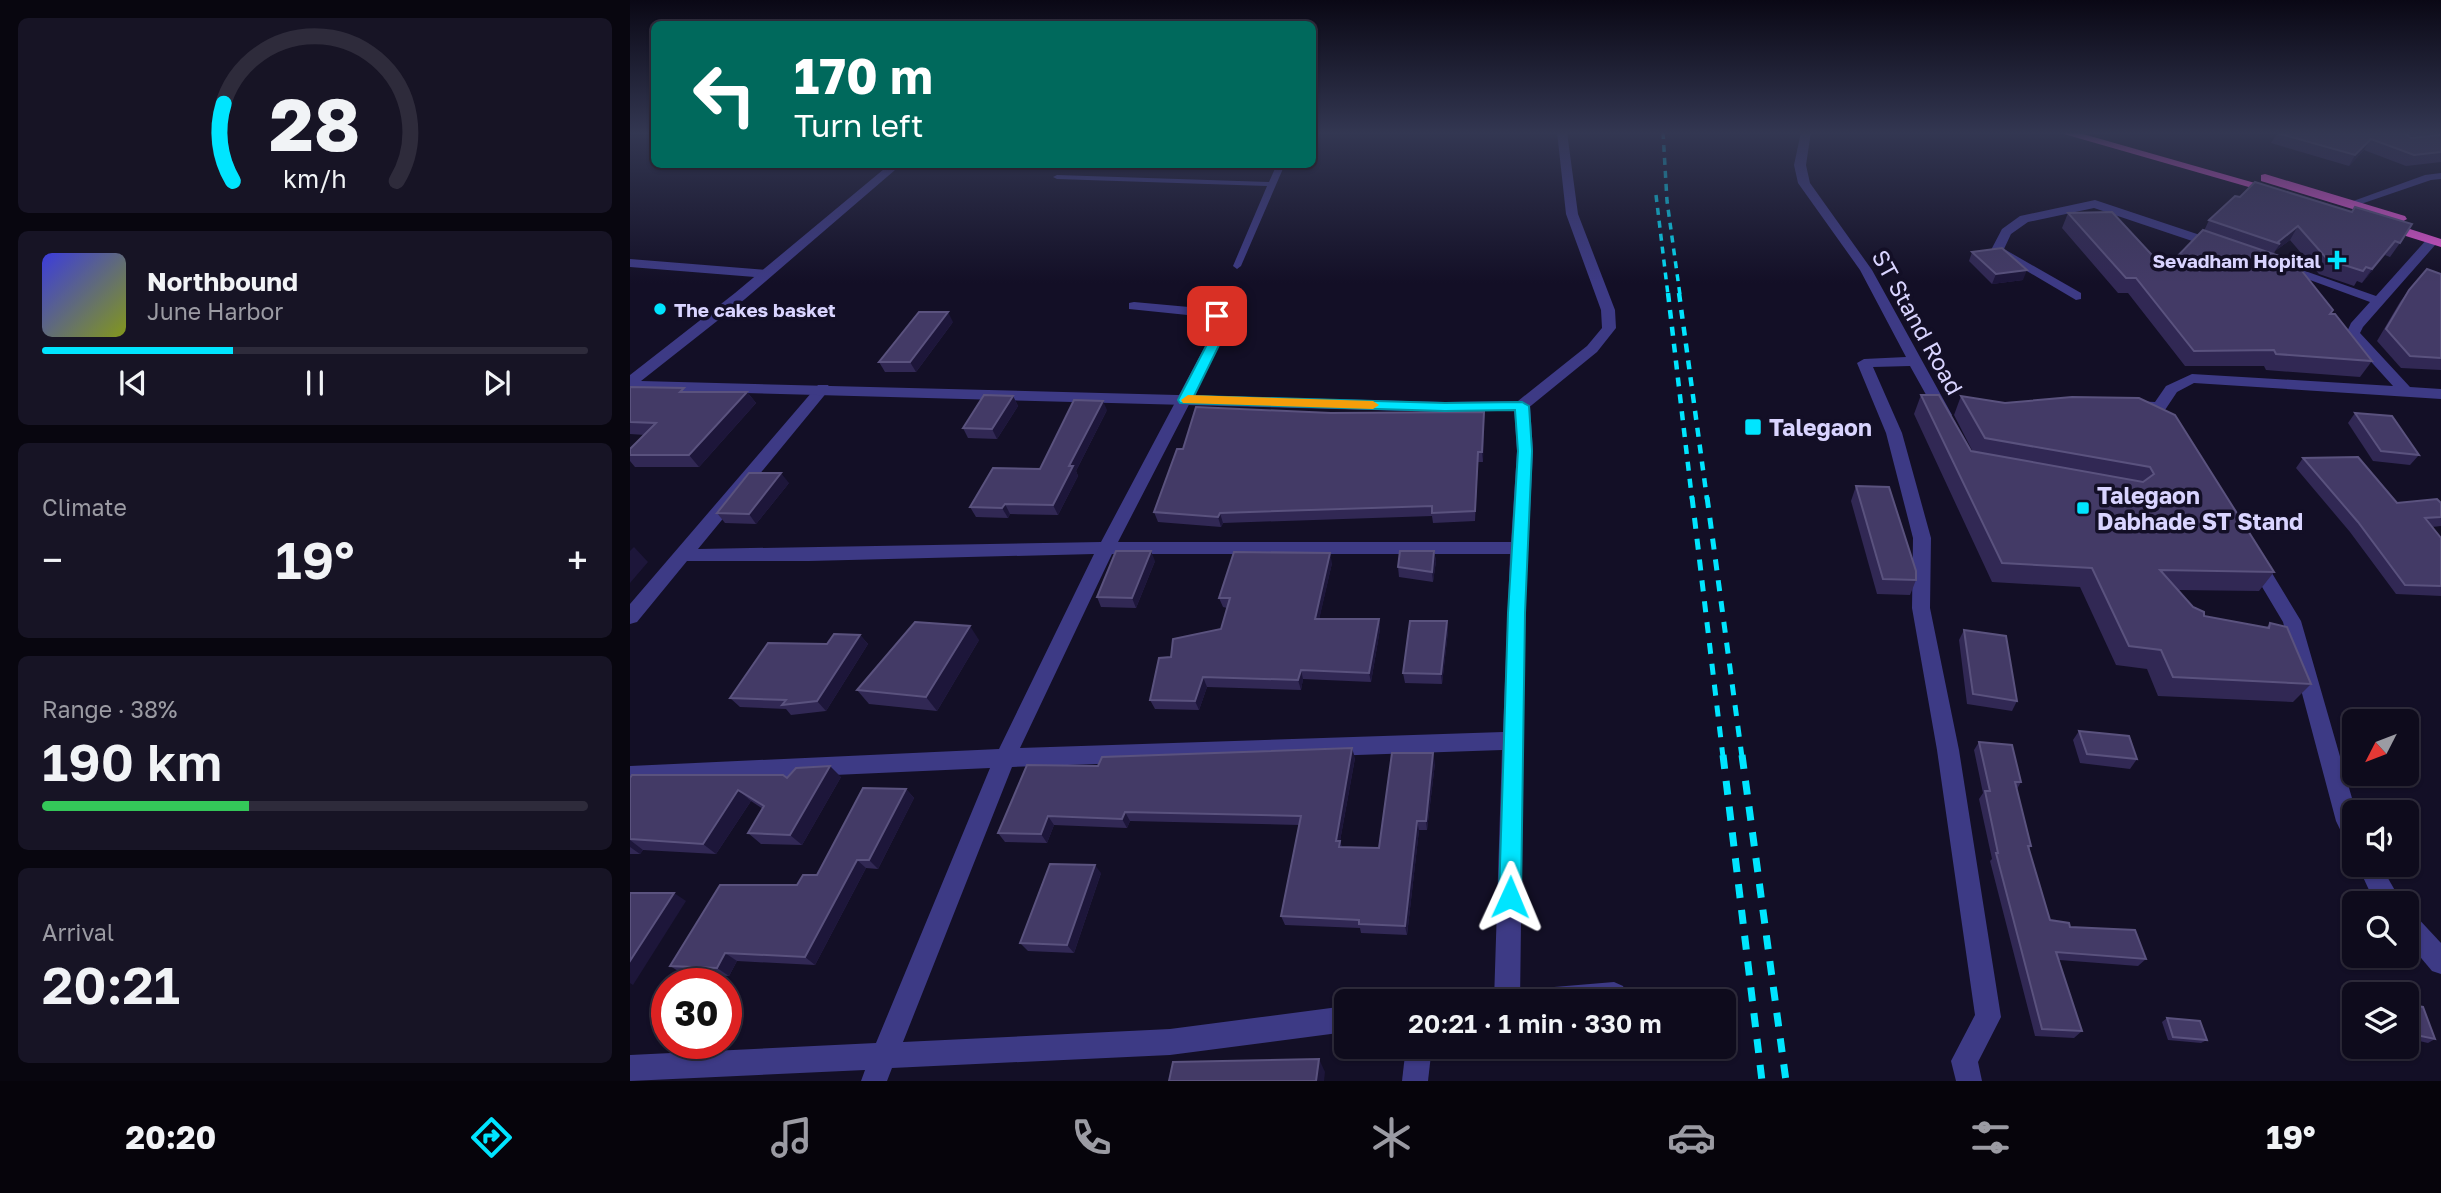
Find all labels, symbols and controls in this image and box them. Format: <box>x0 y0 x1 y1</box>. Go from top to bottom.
text: 170 m <box>794 46 933 105</box>
icon: left <box>679 49 770 140</box>
text: 28 <box>270 81 361 168</box>
text: Turn left <box>794 106 923 144</box>
text: km/h <box>283 163 347 194</box>
street label: ST Stand Road <box>1867 245 1969 399</box>
place label: Sevadham Hopital <box>2152 249 2321 272</box>
marker: Sevadham Hopital <box>2327 250 2347 270</box>
text: Northbound <box>147 266 298 297</box>
pin <box>1187 286 1247 346</box>
text: June Harbor <box>147 297 283 325</box>
icon: arrive <box>1198 297 1236 335</box>
place label: The cakes basket <box>674 298 836 321</box>
marker: The cakes basket <box>652 301 668 317</box>
icon: previous <box>114 364 152 402</box>
icon: pause <box>296 364 334 402</box>
icon: next <box>478 364 516 402</box>
place label: Talegaon <box>1769 413 1872 441</box>
marker: Talegaon <box>1743 417 1763 437</box>
place label: Talegaon Dabhade ST Stand <box>2097 481 2303 535</box>
text: Climate <box>42 493 127 521</box>
marker: Talegaon Dabhade ST Stand <box>2075 500 2091 516</box>
text: 19° <box>276 528 354 590</box>
text: − <box>42 537 63 582</box>
text: + <box>567 537 588 582</box>
text: Range · 38% <box>42 695 177 723</box>
north arrow <box>2342 709 2418 786</box>
map controls <box>2342 709 2419 1059</box>
text: 190 km <box>42 730 222 792</box>
button: sound <box>2342 800 2419 877</box>
position arrow <box>1473 860 1547 934</box>
button: search <box>2342 891 2419 968</box>
text: Arrival <box>42 918 114 946</box>
text: 20:21 <box>42 953 180 1015</box>
speed limit sign: 30 <box>651 968 742 1059</box>
button: layers <box>2342 982 2419 1059</box>
text: 20:21 · 1 min · 330 m <box>1408 1008 1662 1039</box>
icon: directions <box>467 1113 516 1162</box>
icon: music <box>767 1113 816 1162</box>
icon: phone <box>1067 1113 1116 1162</box>
icon: climate <box>1367 1113 1416 1162</box>
icon: car <box>1667 1113 1716 1162</box>
icon: filters <box>1966 1113 2015 1162</box>
text: 20:20 <box>125 1118 216 1156</box>
text: 19° <box>2266 1118 2316 1156</box>

